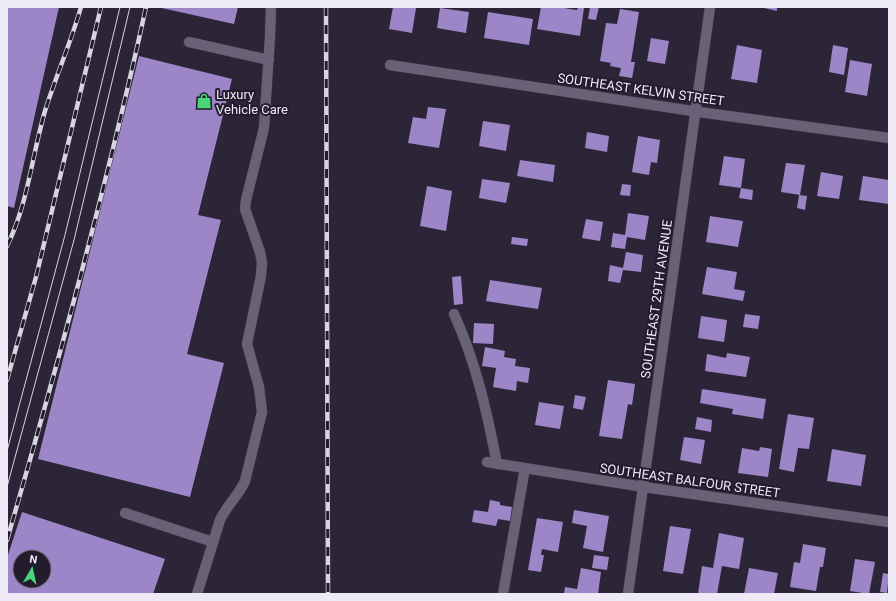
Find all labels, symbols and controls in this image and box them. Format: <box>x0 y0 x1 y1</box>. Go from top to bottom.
street label: SOUTHEAST KELVIN STREET <box>557 70 726 109</box>
place label: Luxury Vehicle Care <box>216 87 288 117</box>
shop icon: Luxury Vehicle Care <box>195 92 213 110</box>
street label: SOUTHEAST 29TH AVENUE <box>638 219 675 379</box>
street label: SOUTHEAST BALFOUR STREET <box>599 460 781 501</box>
north arrow <box>12 549 52 589</box>
text: N <box>29 553 39 567</box>

